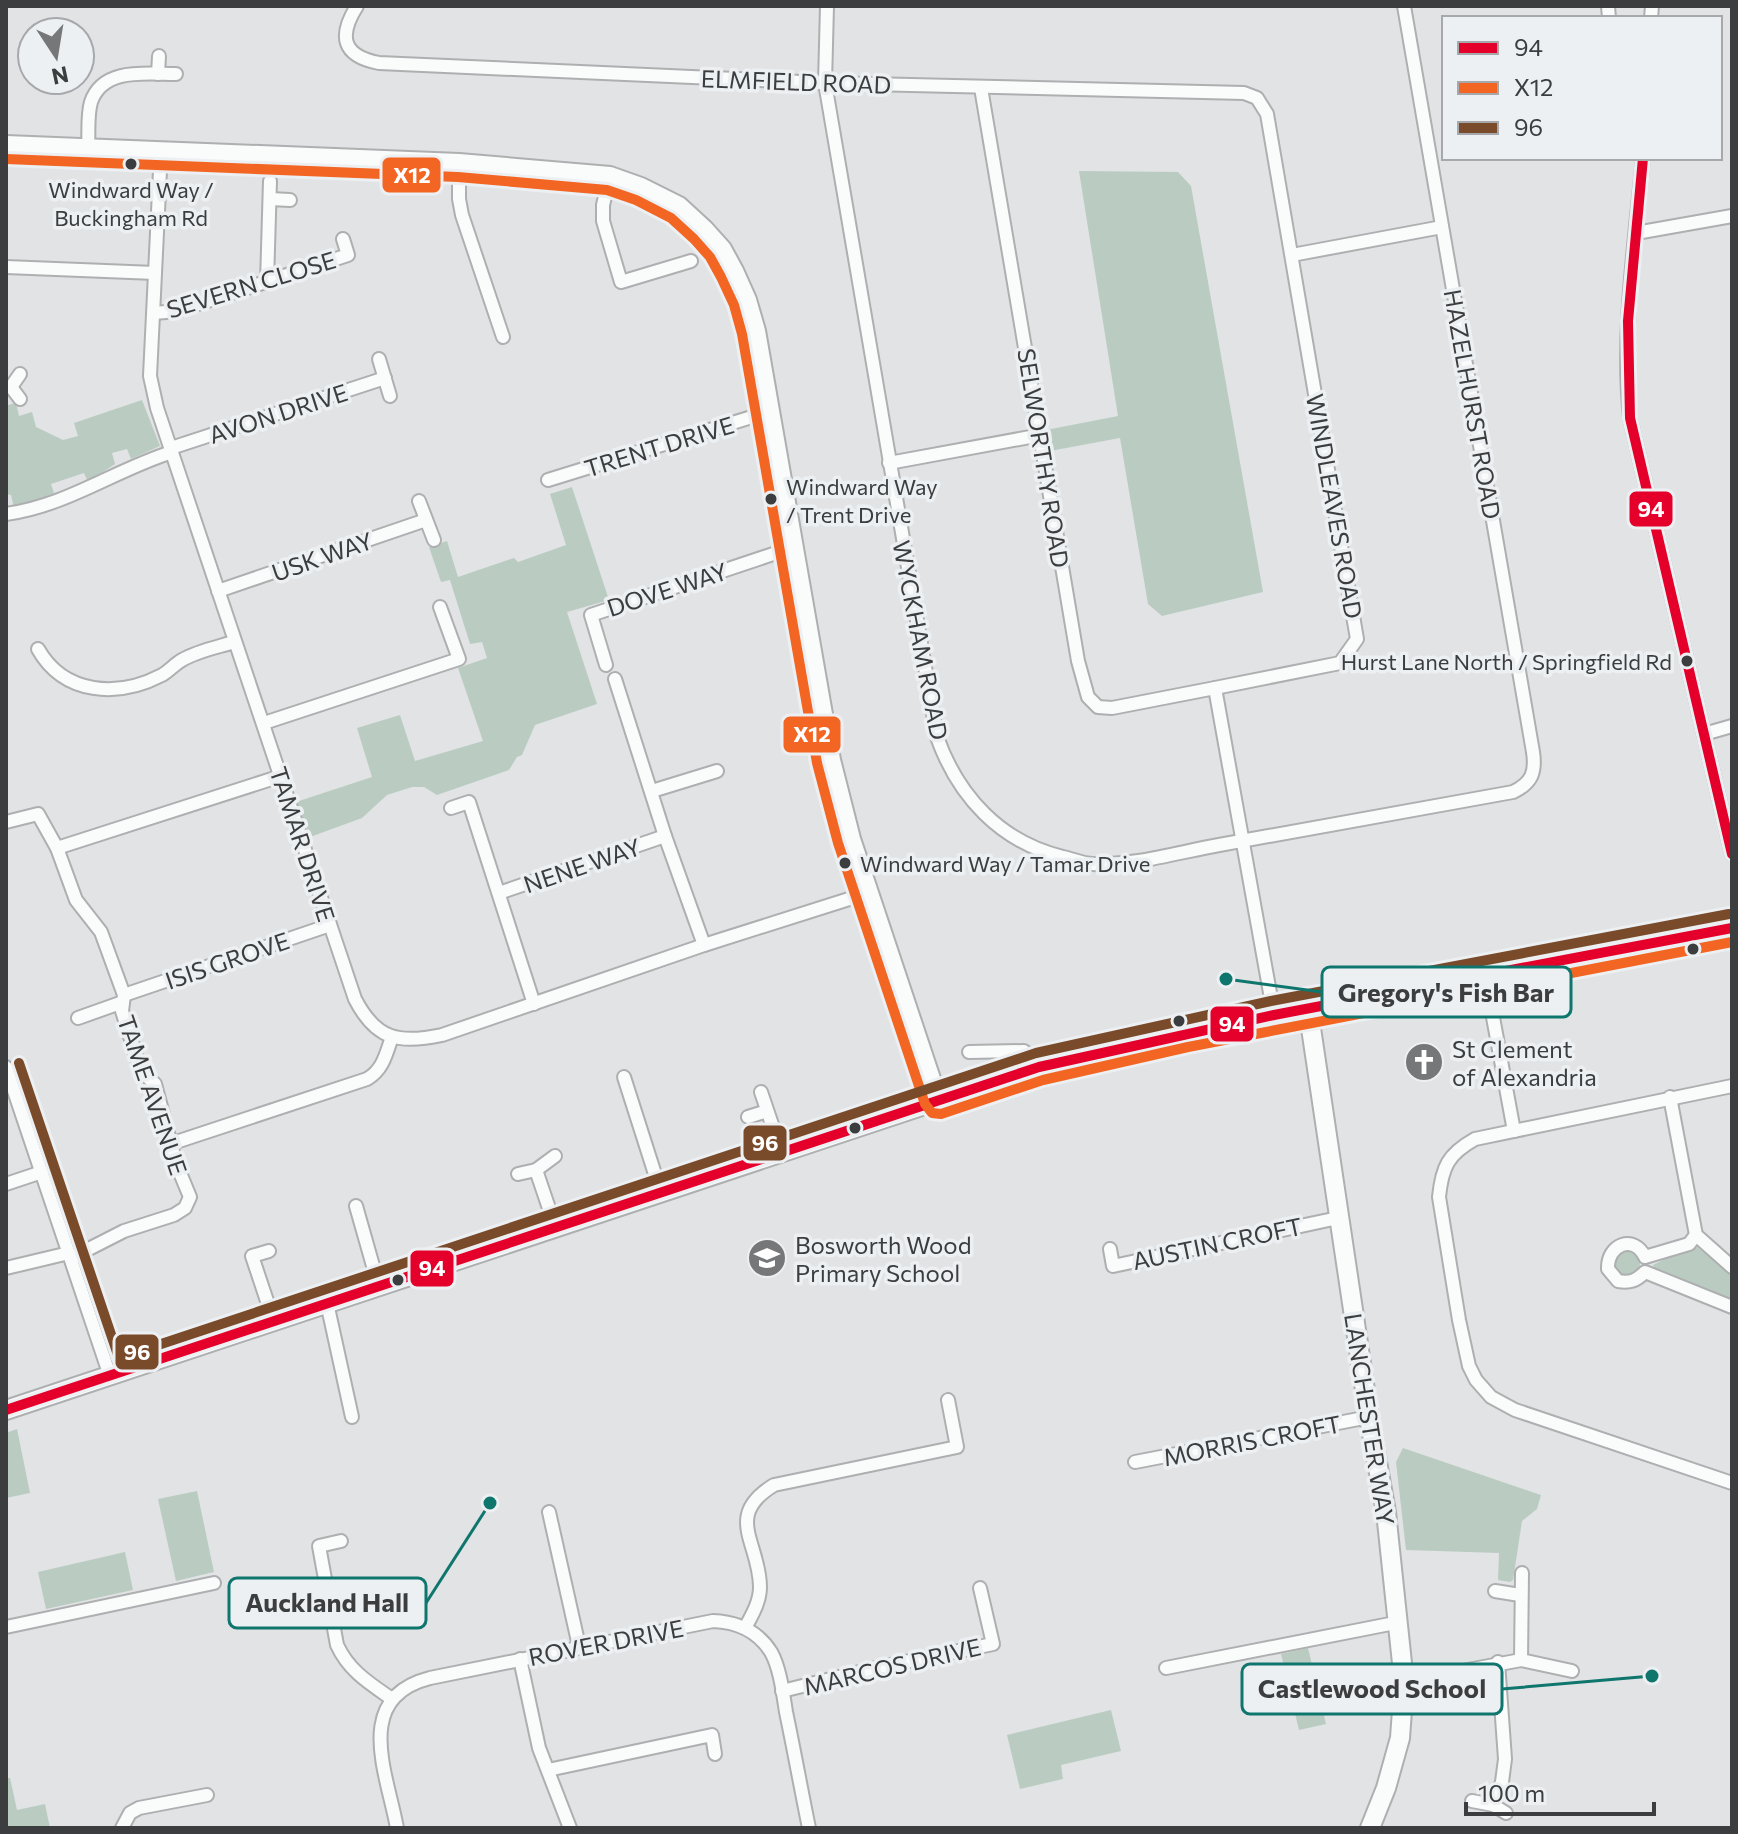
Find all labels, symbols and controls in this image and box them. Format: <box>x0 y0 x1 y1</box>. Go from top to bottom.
north arrow <box>16 16 96 96</box>
legend <box>1442 16 1722 160</box>
text: 94 <box>1514 32 1543 61</box>
text: N <box>49 61 71 91</box>
street label: ELMFIELD ROAD <box>700 63 892 99</box>
text: X12 <box>1514 72 1553 101</box>
text: 96 <box>1514 112 1543 141</box>
marker: Windward Way / Buckingham Rd <box>123 156 139 172</box>
line badge: X12 <box>381 156 442 194</box>
text: X12 <box>393 161 431 188</box>
place label: Windward Way / Buckingham Rd <box>48 176 214 231</box>
street label: SEVERN CLOSE <box>163 244 339 324</box>
street label: HAZELHURST ROAD <box>1439 287 1507 521</box>
street label: SELWORTHY ROAD <box>1012 346 1076 570</box>
street label: AVON DRIVE <box>205 377 351 449</box>
street label: WINDLEAVES ROAD <box>1301 391 1369 621</box>
street label: TRENT DRIVE <box>581 409 737 483</box>
place label: Windward Way / Trent Drive <box>786 473 938 528</box>
line badge: 94 <box>1628 490 1674 528</box>
marker: Windward Way / Trent Drive <box>763 491 779 507</box>
text: 94 <box>1637 495 1665 522</box>
street label: USK WAY <box>268 525 377 587</box>
street label: WYCKHAM ROAD <box>887 538 955 742</box>
street label: DOVE WAY <box>603 556 731 622</box>
place label: Hurst Lane North / Springfield Rd <box>1341 648 1672 675</box>
marker: Hurst Lane North / Springfield Rd <box>1679 653 1695 669</box>
line badge: X12 <box>782 715 842 754</box>
text: X12 <box>793 720 831 747</box>
street label: TAMAR DRIVE <box>264 763 342 925</box>
street label: NENE WAY <box>520 831 645 899</box>
place label: Windward Way / Tamar Drive <box>860 850 1150 877</box>
marker: Windward Way / Tamar Drive <box>837 855 853 871</box>
street label: ISIS GROVE <box>161 925 293 995</box>
unlabelled marker <box>1685 941 1701 957</box>
callout: Gregory's Fish Bar <box>1322 967 1571 1017</box>
text: Gregory's Fish Bar <box>1338 976 1555 1007</box>
line badge: 94 <box>1209 1005 1255 1043</box>
text: 94 <box>1218 1010 1246 1037</box>
street label: TAME AVENUE <box>112 1011 194 1179</box>
unlabelled marker <box>1171 1013 1187 1029</box>
place label: St Clement of Alexandria <box>1452 1034 1597 1091</box>
church icon: St Clement of Alexandria <box>1403 1041 1445 1083</box>
unlabelled marker <box>847 1120 863 1136</box>
line badge: 96 <box>742 1124 788 1162</box>
text: 96 <box>751 1129 779 1156</box>
street label: AUSTIN CROFT <box>1129 1211 1305 1275</box>
place label: Bosworth Wood Primary School <box>795 1230 972 1287</box>
school or university icon: Bosworth Wood Primary School <box>746 1237 788 1279</box>
line badge: 94 <box>409 1249 455 1288</box>
text: 94 <box>418 1254 446 1281</box>
unlabelled marker <box>390 1272 406 1288</box>
street label: LANCHESTER WAY <box>1339 1311 1401 1527</box>
line badge: 96 <box>114 1333 160 1371</box>
text: 96 <box>123 1338 151 1365</box>
street label: MORRIS CROFT <box>1161 1409 1343 1471</box>
callout: Auckland Hall <box>229 1578 426 1628</box>
text: Auckland Hall <box>245 1586 409 1617</box>
street label: ROVER DRIVE <box>526 1613 686 1671</box>
street label: MARCOS DRIVE <box>800 1631 984 1701</box>
callout: Castlewood School <box>1242 1664 1502 1714</box>
text: Castlewood School <box>1258 1672 1486 1703</box>
scale bar <box>1466 1766 1654 1816</box>
text: 100 m <box>1478 1778 1545 1807</box>

